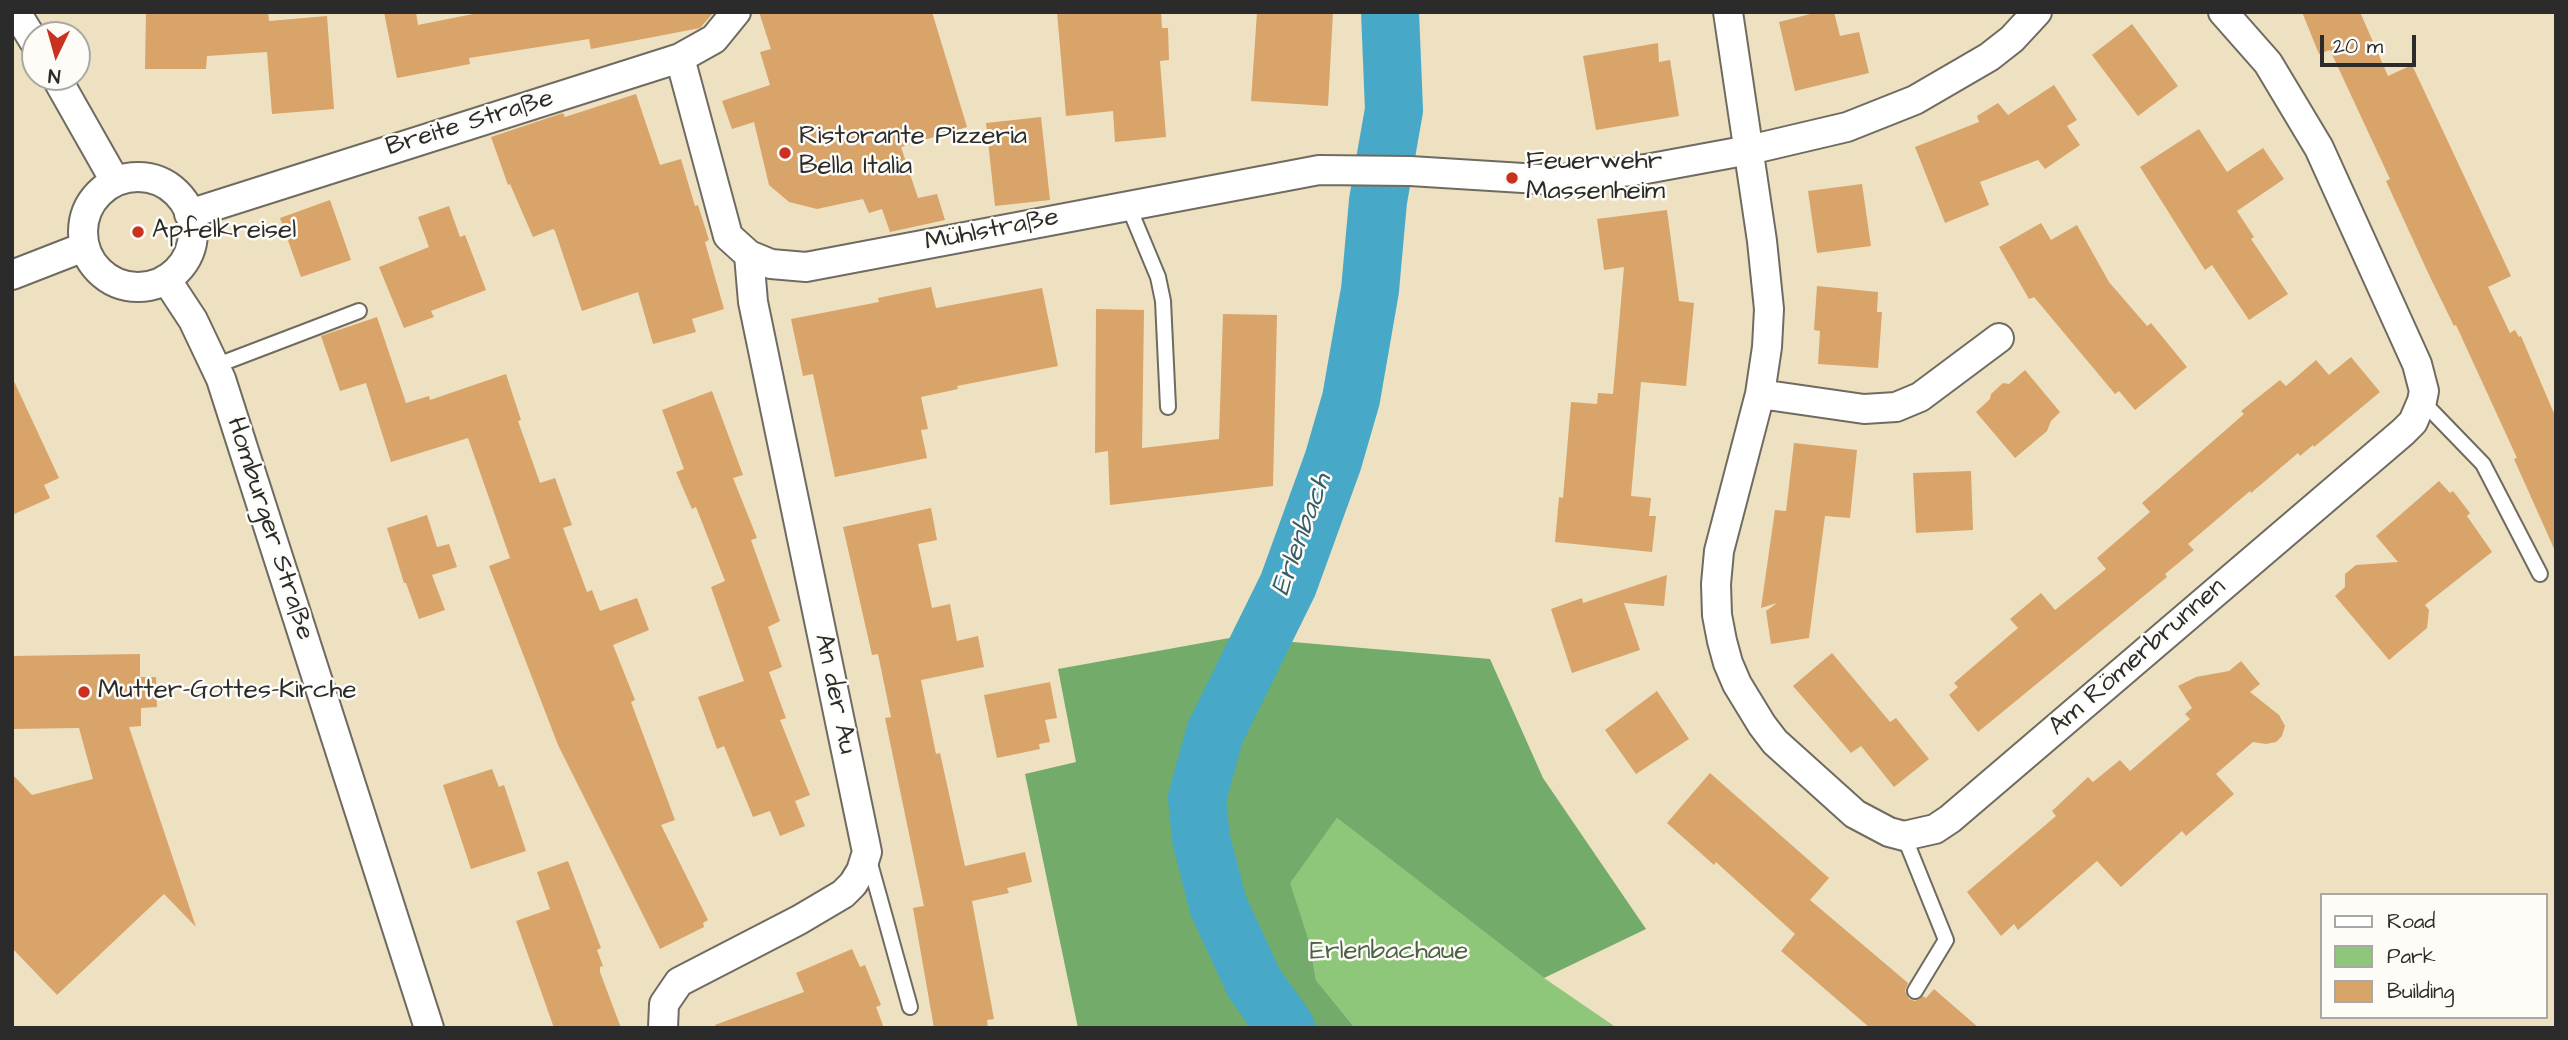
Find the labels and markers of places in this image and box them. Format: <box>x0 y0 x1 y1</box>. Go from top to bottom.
place label: Ristorante Pizzeria Bella Italia <box>799 122 1027 184</box>
marker: Ristorante Pizzeria Bella Italia <box>777 145 793 161</box>
place label: Feuerwehr Massenheim <box>1526 147 1665 208</box>
marker: Feuerwehr Massenheim <box>1504 170 1520 186</box>
place label: Apfelkreisel <box>152 216 296 248</box>
marker: Apfelkreisel <box>130 224 146 240</box>
place label: Mutter-Gottes-Kirche <box>98 676 356 708</box>
marker: Mutter-Gottes-Kirche <box>76 684 92 700</box>

